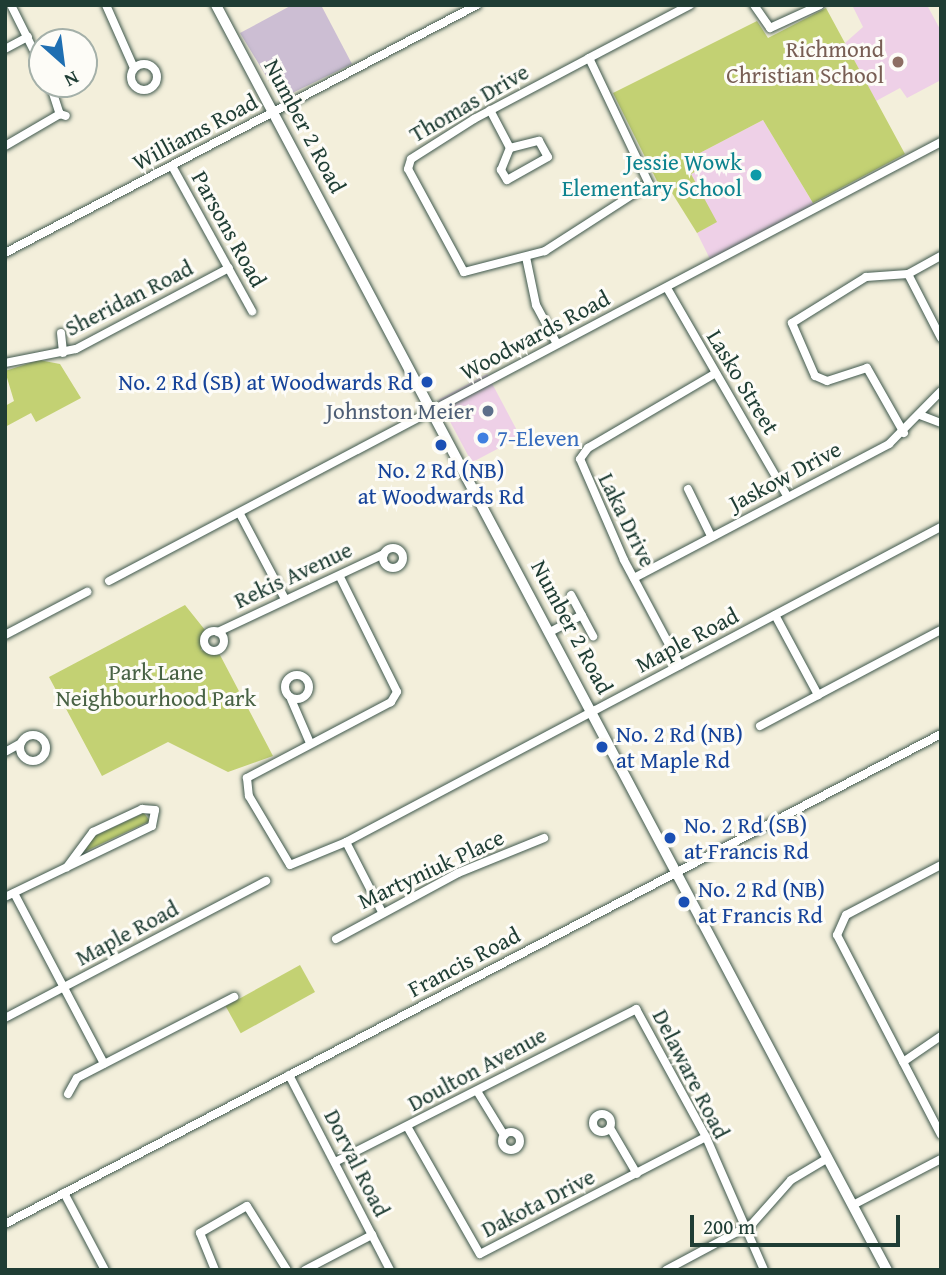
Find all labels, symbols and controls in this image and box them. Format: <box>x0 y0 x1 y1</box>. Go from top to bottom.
north arrow <box>28 28 98 98</box>
place label: Richmond Christian School <box>726 35 884 89</box>
street label: Number 2 Road <box>258 54 352 198</box>
marker: Richmond Christian School <box>890 54 906 70</box>
street label: Thomas Drive <box>405 58 533 148</box>
text: N <box>60 64 84 95</box>
street label: Williams Road <box>128 88 262 176</box>
place label: Jessie Wowk Elementary School <box>562 148 742 202</box>
street label: Parsons Road <box>186 166 272 292</box>
marker: Jessie Wowk Elementary School <box>748 167 764 183</box>
street label: Sheridan Road <box>60 254 198 342</box>
street label: Woodwards Road <box>456 284 614 386</box>
street label: Lasko Street <box>701 325 785 439</box>
place label: No. 2 Rd (SB) at Woodwards Rd <box>118 368 413 396</box>
marker: No. 2 Rd (SB) at Woodwards Rd <box>419 374 435 390</box>
place label: Johnston Meier <box>326 397 474 425</box>
marker: Johnston Meier <box>480 403 496 419</box>
place label: 7-Eleven <box>497 424 579 452</box>
marker: 7-Eleven <box>475 430 491 446</box>
street label: Jaskow Drive <box>724 435 846 517</box>
marker: No. 2 Rd (NB) at Woodwards Rd <box>433 437 449 453</box>
place label: No. 2 Rd (NB) at Woodwards Rd <box>358 456 524 510</box>
street label: Laka Drive <box>592 468 662 572</box>
street label: Rekis Avenue <box>230 536 356 614</box>
street label: Number 2 Road <box>525 555 619 699</box>
street label: Maple Road <box>631 601 743 679</box>
park label: Park Lane Neighbourhood Park <box>56 658 256 712</box>
place label: No. 2 Rd (NB) at Maple Rd <box>616 720 743 774</box>
marker: No. 2 Rd (NB) at Maple Rd <box>594 739 610 755</box>
place label: No. 2 Rd (SB) at Francis Rd <box>684 811 809 865</box>
street label: Martyniuk Place <box>354 823 508 915</box>
marker: No. 2 Rd (SB) at Francis Rd <box>662 830 678 846</box>
place label: No. 2 Rd (NB) at Francis Rd <box>698 875 825 929</box>
street label: Maple Road <box>71 894 183 972</box>
marker: No. 2 Rd (NB) at Francis Rd <box>676 894 692 910</box>
street label: Francis Road <box>403 921 525 1003</box>
street label: Delaware Road <box>647 1005 735 1143</box>
street label: Doulton Avenue <box>403 1021 551 1117</box>
street label: Dorval Road <box>318 1105 396 1221</box>
street label: Dakota Drive <box>477 1163 599 1243</box>
scale bar <box>694 1202 904 1246</box>
text: 200 m <box>703 1211 755 1242</box>

